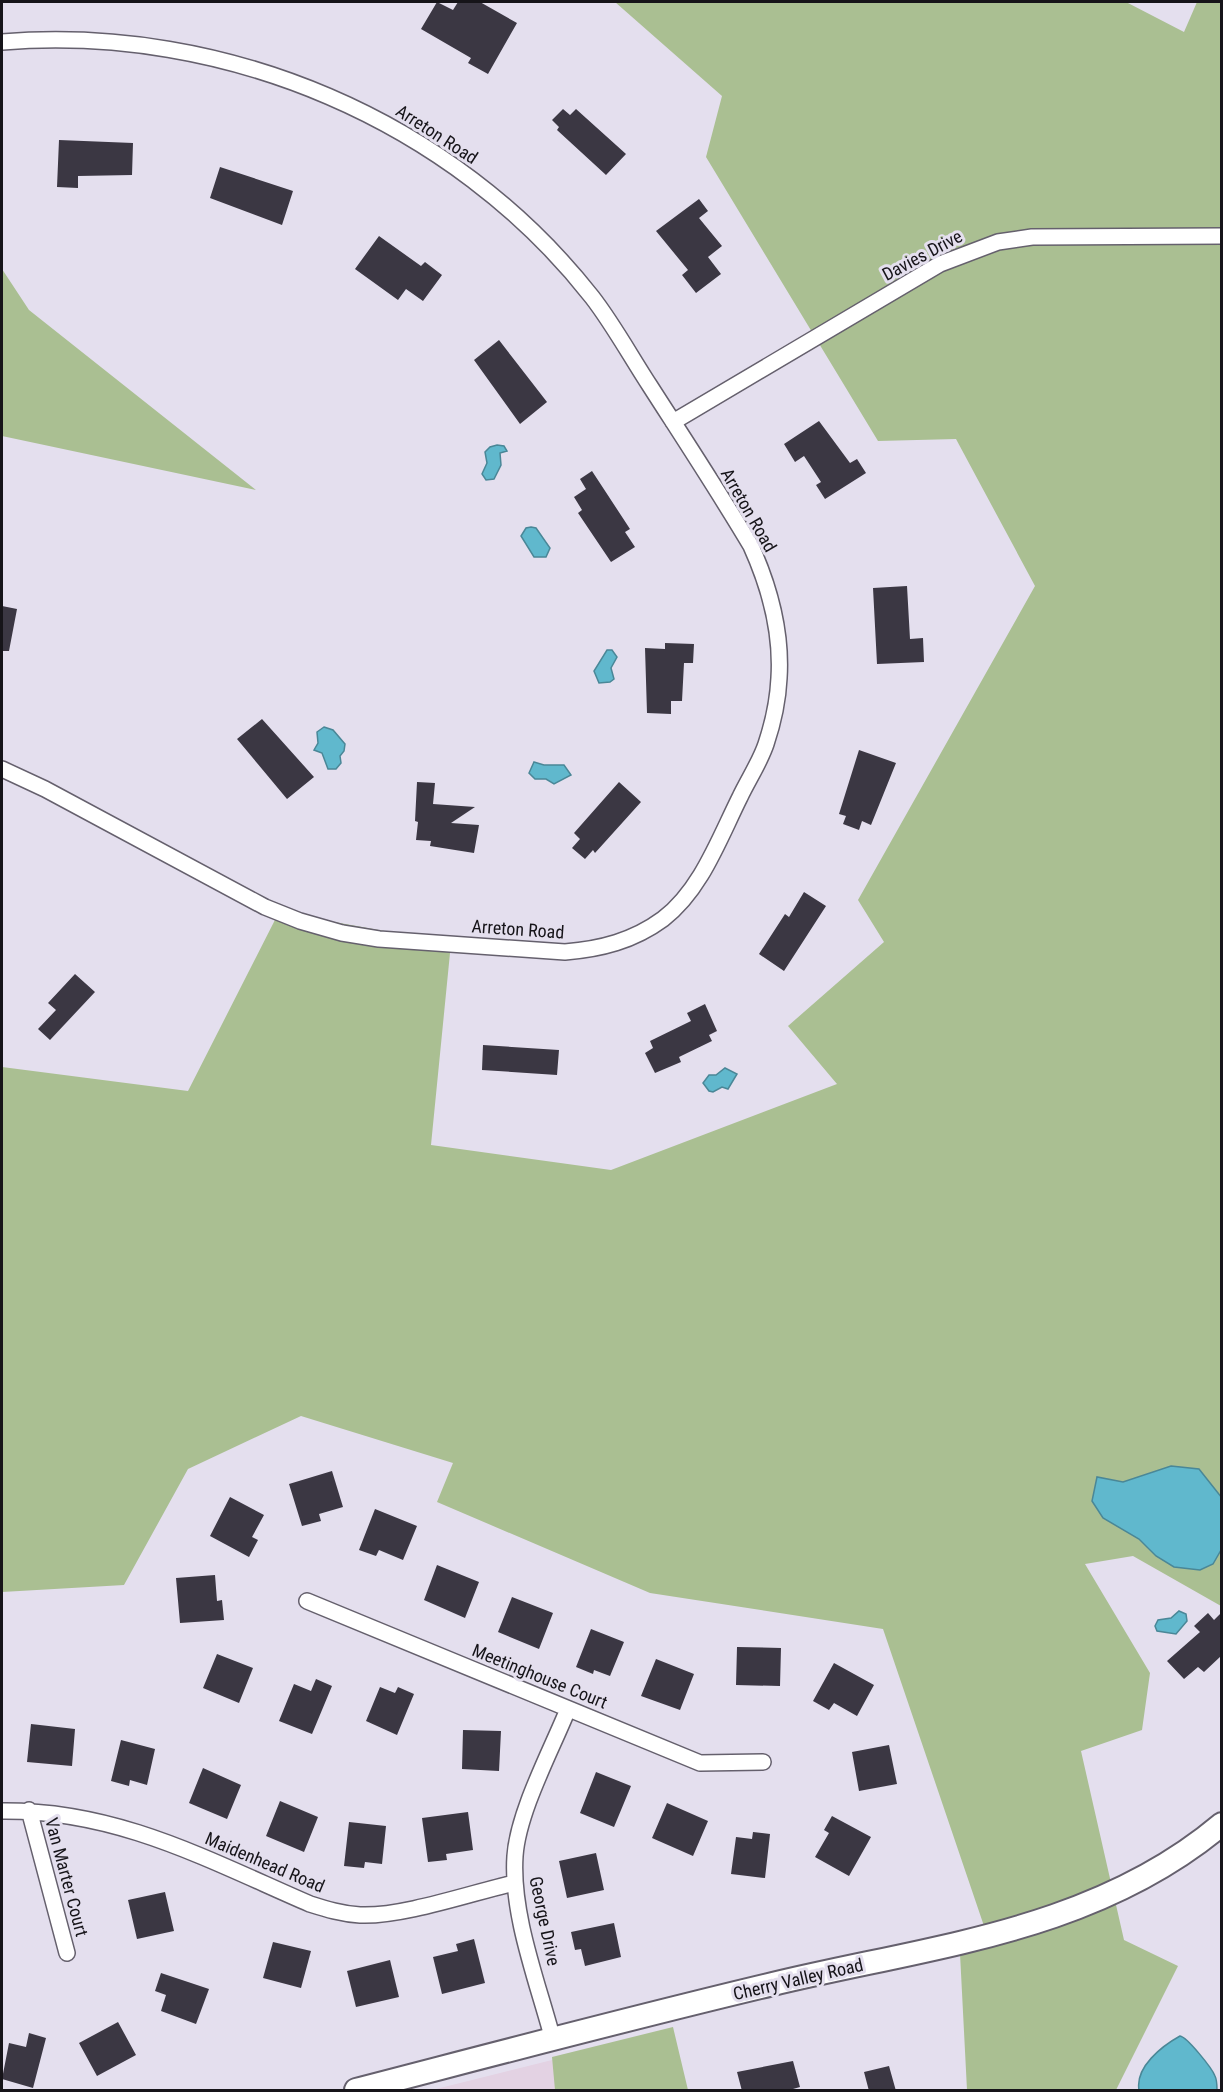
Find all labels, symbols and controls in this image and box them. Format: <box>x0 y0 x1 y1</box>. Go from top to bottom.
street label: Arreton Road <box>392 100 482 168</box>
street label: Davies Drive <box>879 225 965 285</box>
street label: Arreton Road <box>717 465 781 555</box>
street label: Arreton Road <box>471 915 565 943</box>
street label: Meetinghouse Court <box>469 1639 611 1713</box>
street label: Van Marter Court <box>41 1815 93 1939</box>
street label: Maidenhead Road <box>202 1827 328 1897</box>
street label: George Drive <box>525 1874 565 1968</box>
street label: Cherry Valley Road <box>731 1954 865 2004</box>

